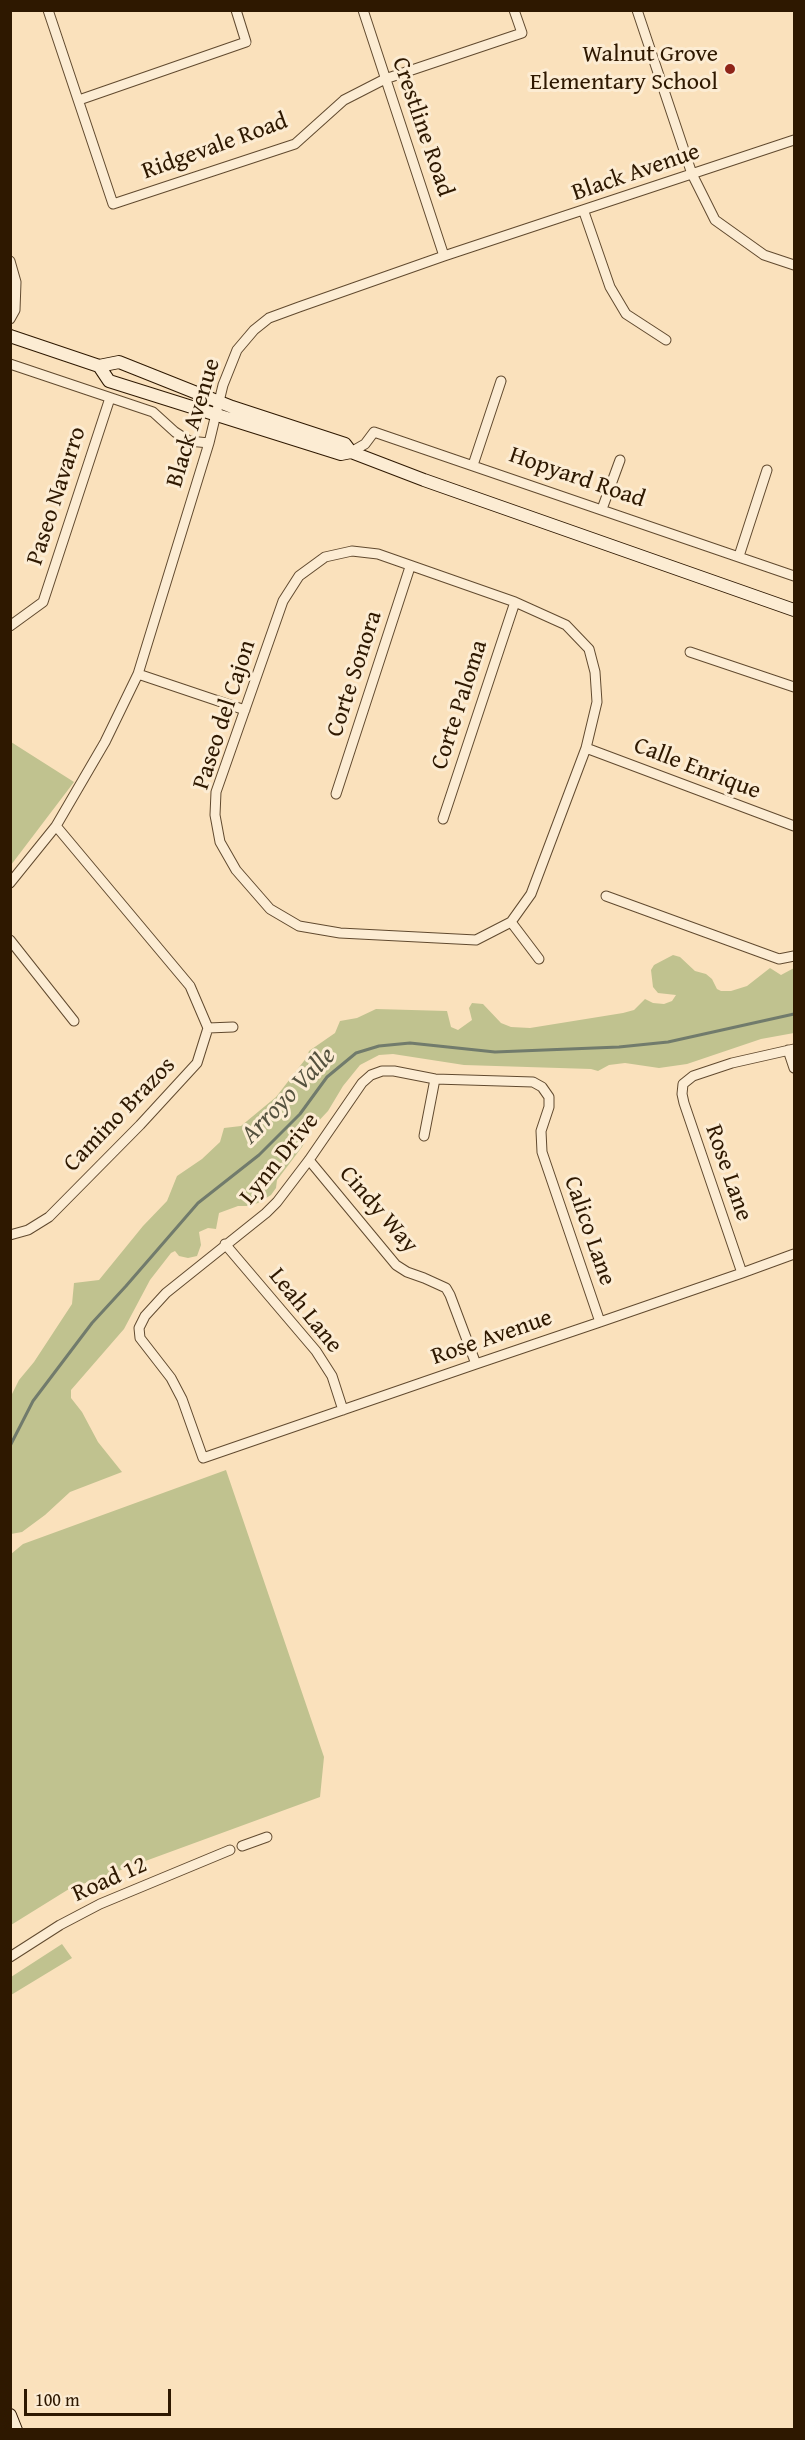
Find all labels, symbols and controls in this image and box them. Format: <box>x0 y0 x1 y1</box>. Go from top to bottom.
place label: Walnut Grove Elementary School <box>530 41 718 97</box>
street label: Crestline Road <box>385 54 459 200</box>
marker: Walnut Grove Elementary School <box>723 62 737 76</box>
street label: Ridgevale Road <box>138 107 292 187</box>
street label: Black Avenue <box>568 138 704 208</box>
street label: Black Avenue <box>161 355 227 491</box>
street label: Paseo Navarro <box>21 423 93 569</box>
street label: Hopyard Road <box>505 441 649 515</box>
street label: Corte Sonora <box>321 607 389 741</box>
street label: Paseo del Cajon <box>187 637 263 793</box>
street label: Corte Paloma <box>426 637 494 773</box>
street label: Calle Enrique <box>630 732 764 806</box>
water label: Arroyo Valle <box>235 1041 343 1151</box>
street label: Camino Brazos <box>58 1052 182 1178</box>
street label: Lynn Drive <box>234 1107 326 1211</box>
street label: Rose Lane <box>698 1121 758 1225</box>
street label: Cindy Way <box>332 1161 424 1259</box>
street label: Calico Lane <box>557 1173 621 1289</box>
street label: Leah Lane <box>262 1263 348 1359</box>
street label: Rose Avenue <box>428 1304 556 1372</box>
street label: Road 12 <box>68 1851 152 1909</box>
scale bar <box>27 2377 174 2415</box>
text: 100 m <box>35 2386 80 2413</box>

